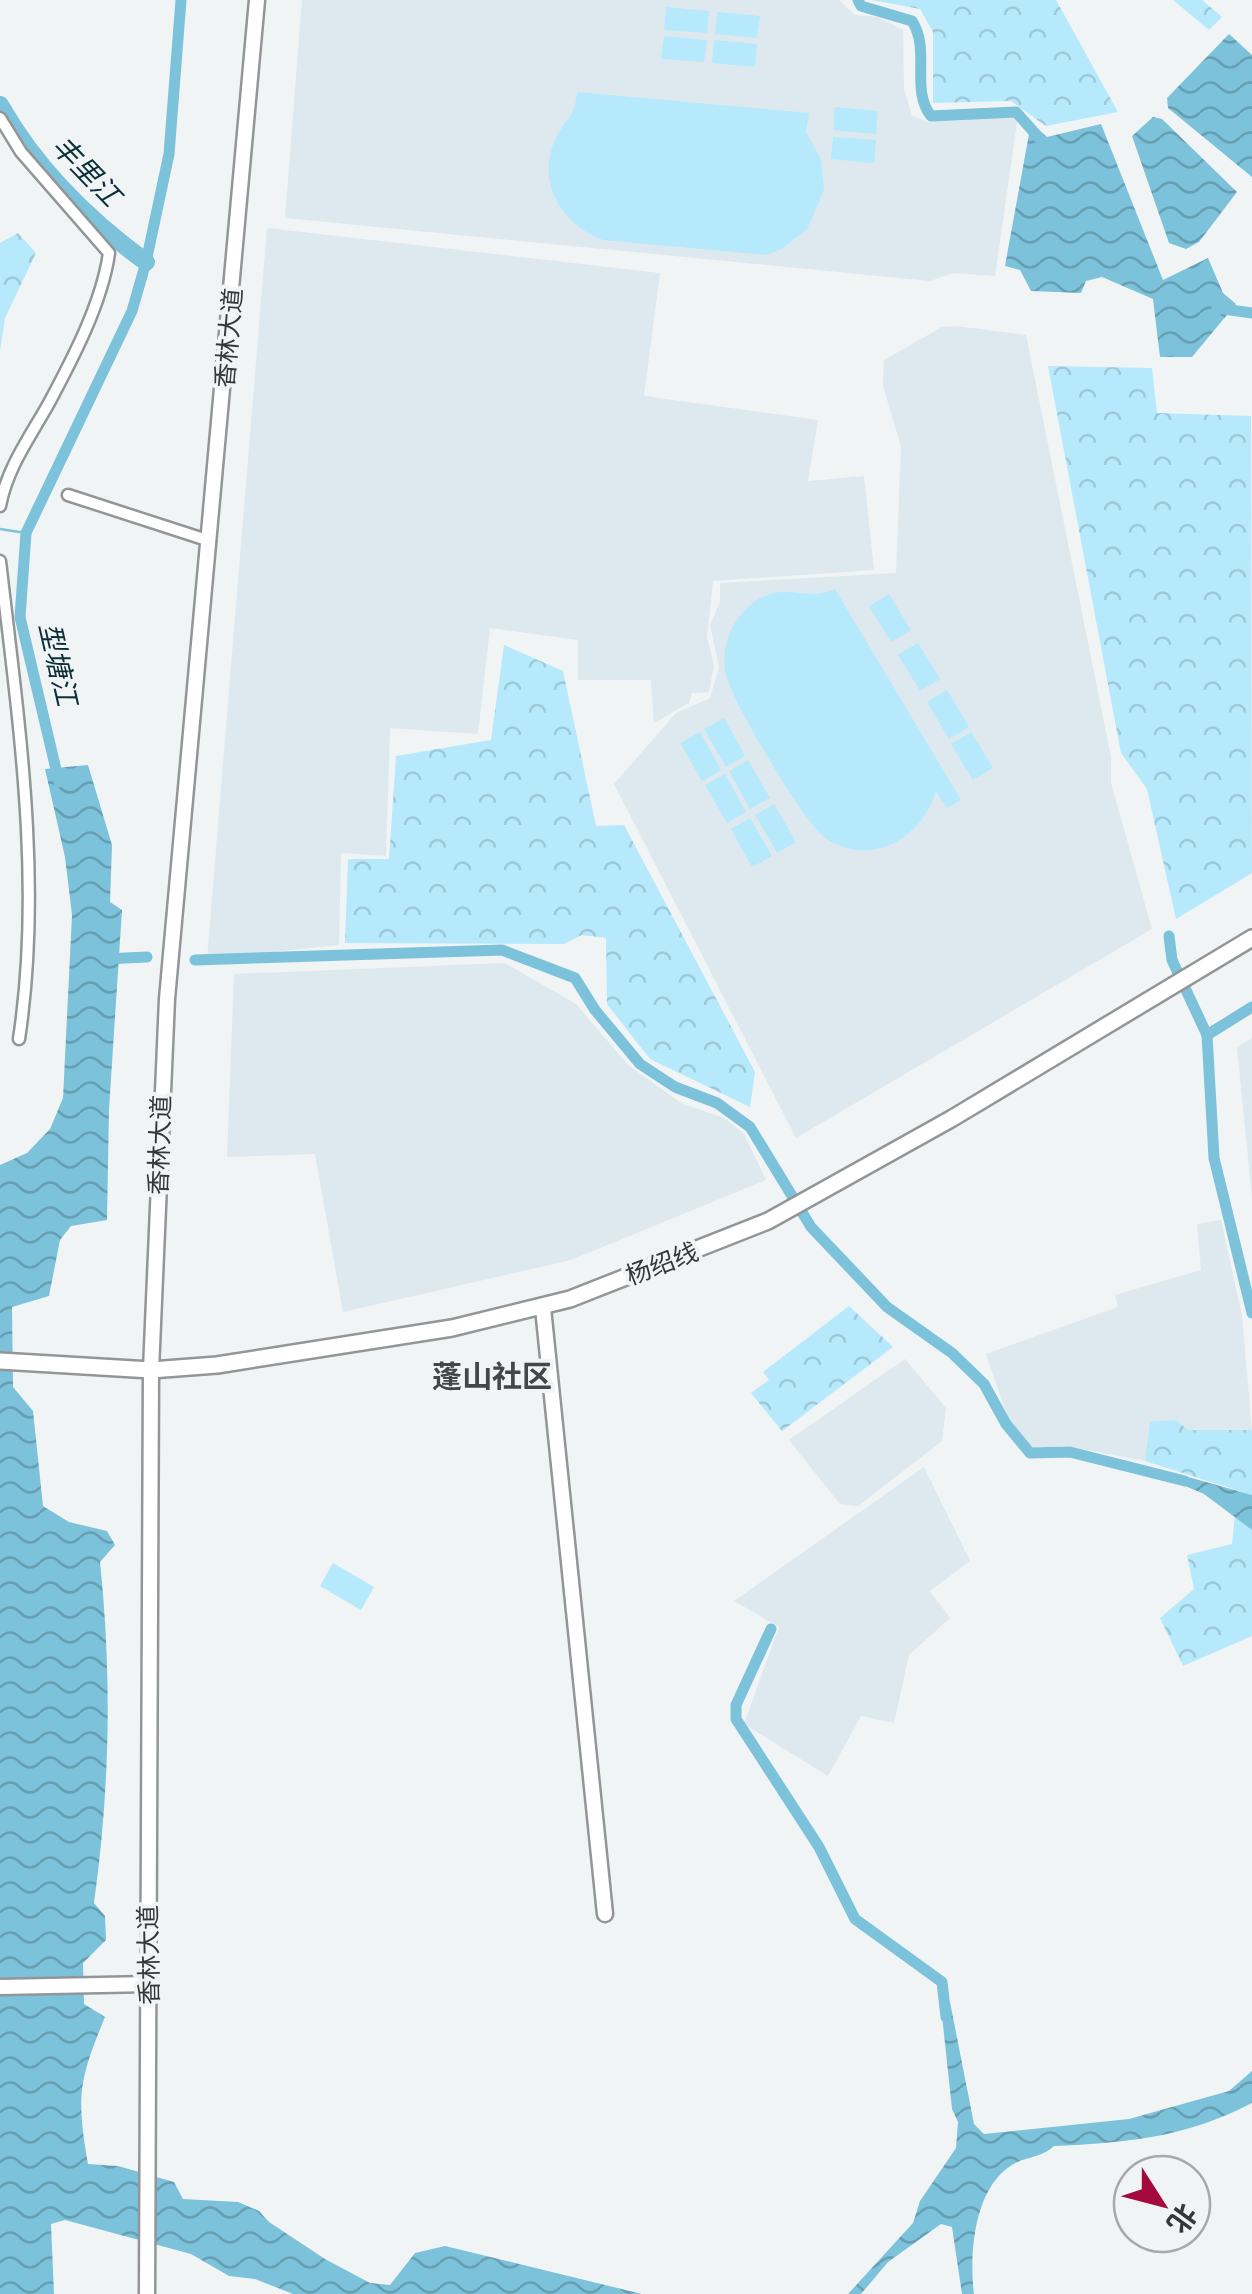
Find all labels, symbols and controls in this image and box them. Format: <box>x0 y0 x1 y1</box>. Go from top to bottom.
water label: 丰里江 <box>46 130 128 214</box>
street label: 香林大道 <box>211 287 247 389</box>
water label: 型塘江 <box>33 620 83 711</box>
street label: 香林大道 <box>145 1095 175 1195</box>
street label: 杨绍线 <box>622 1238 702 1290</box>
district label: 蓬山社区 <box>432 1360 552 1393</box>
street label: 香林大道 <box>135 1905 163 2005</box>
north arrow <box>1112 2154 1212 2254</box>
text: 北 <box>1161 2198 1203 2239</box>

